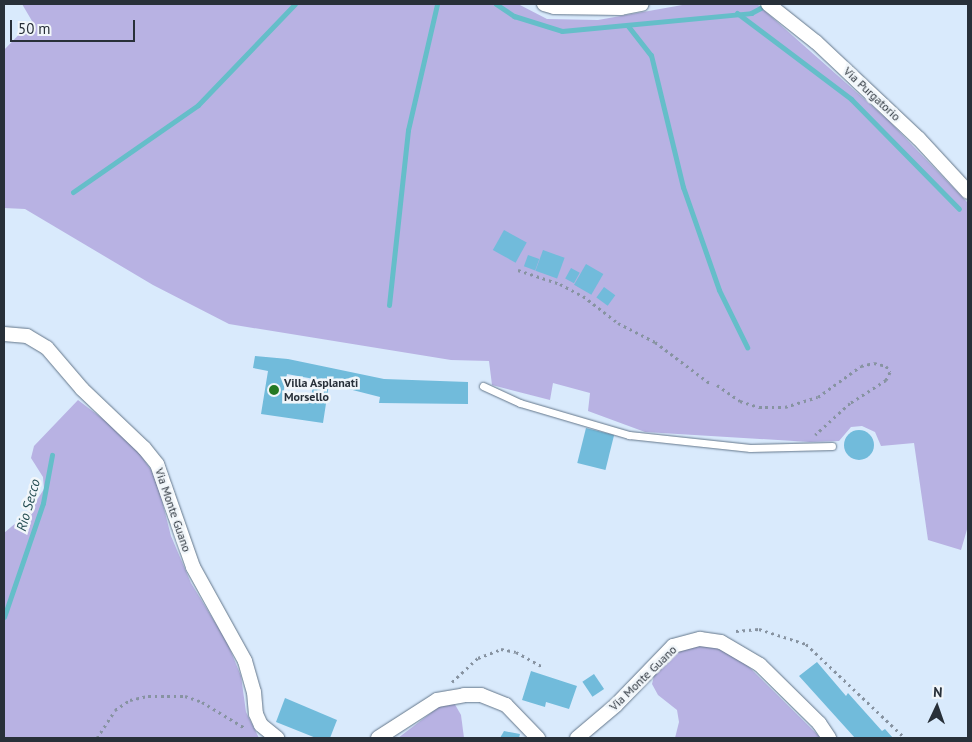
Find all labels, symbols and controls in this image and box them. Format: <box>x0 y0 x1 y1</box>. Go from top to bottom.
scale bar <box>12 10 138 42</box>
text: 50 m <box>18 19 51 38</box>
street label: Via Purgatorio <box>841 64 903 124</box>
place label: Villa Asplanati Morsello <box>284 376 359 404</box>
marker: Villa Asplanati Morsello <box>268 384 280 396</box>
street label: Via Monte Guano <box>152 466 194 554</box>
water label: Rio Secco <box>13 477 43 533</box>
street label: Via Monte Guano <box>606 642 680 714</box>
north arrow <box>912 682 962 732</box>
text: N <box>933 683 943 701</box>

